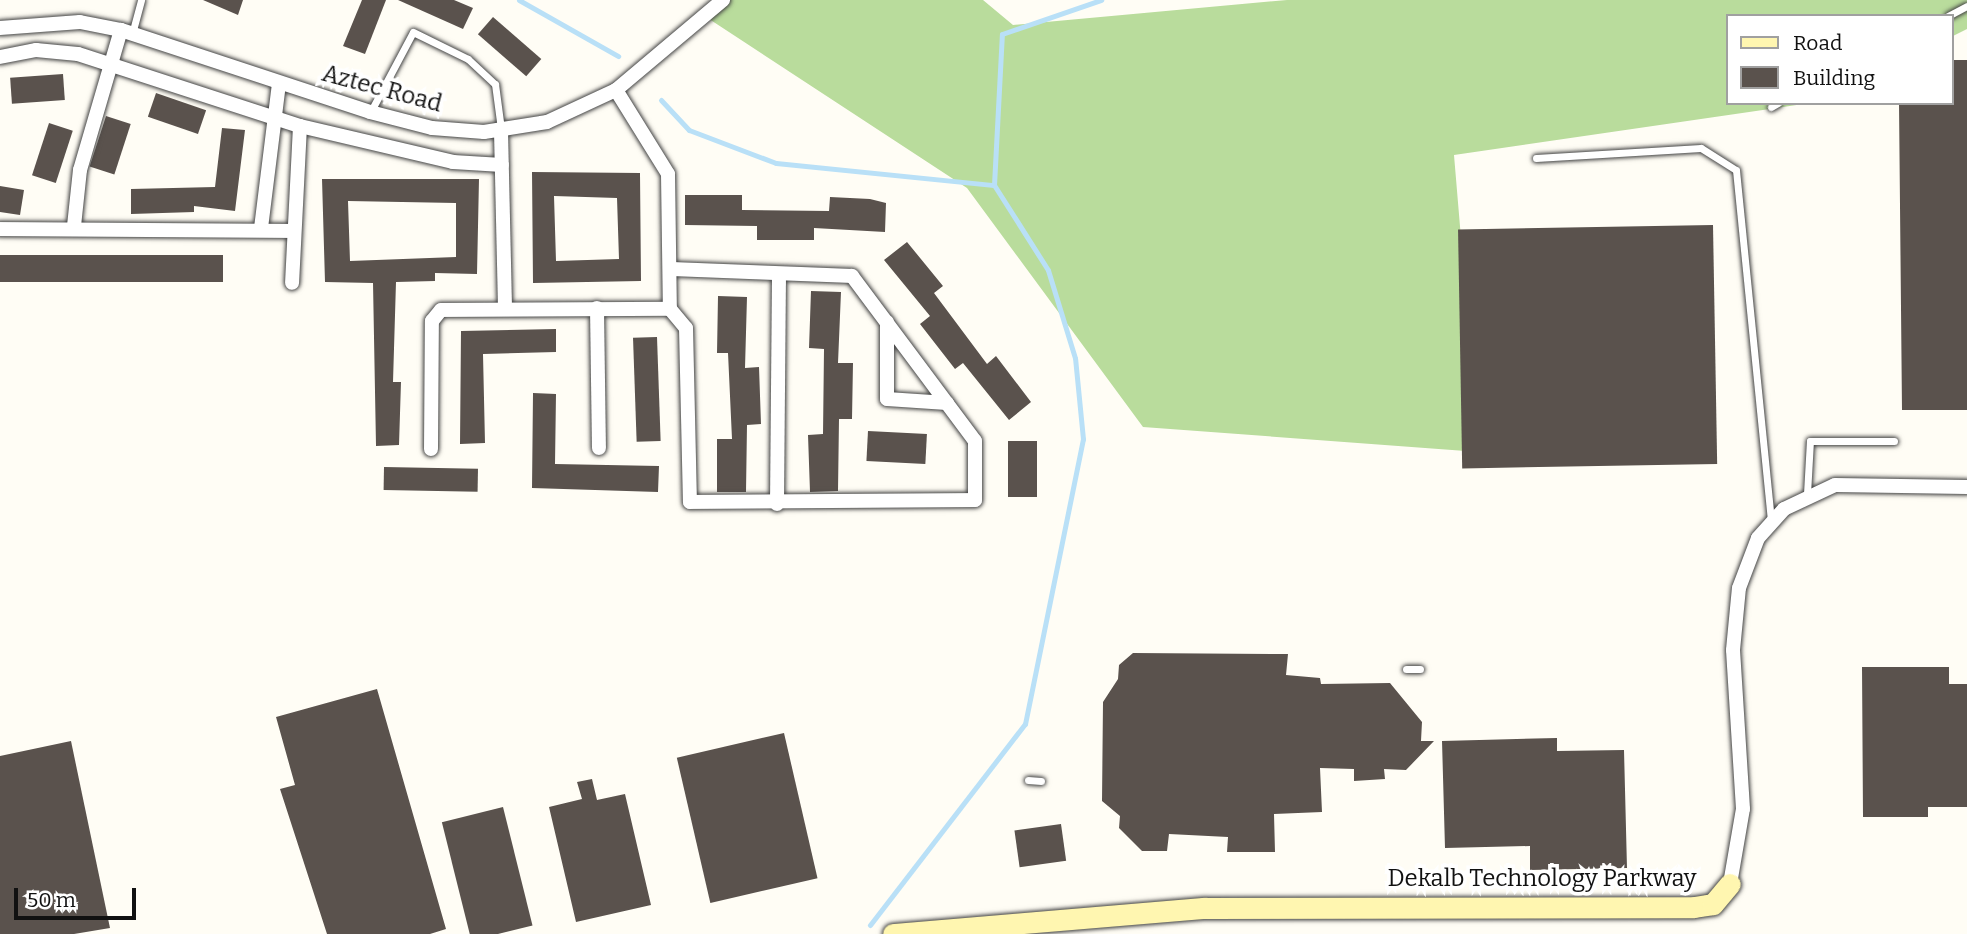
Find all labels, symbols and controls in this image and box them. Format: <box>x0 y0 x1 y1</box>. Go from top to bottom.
legend <box>1726 14 1953 105</box>
text: Road <box>1793 30 1842 56</box>
street label: Aztec Road <box>319 59 445 119</box>
text: Building <box>1793 65 1875 91</box>
street label: Dekalb Technology Parkway <box>1387 865 1697 893</box>
scale bar <box>18 874 140 918</box>
text: 50 m <box>27 887 76 913</box>

